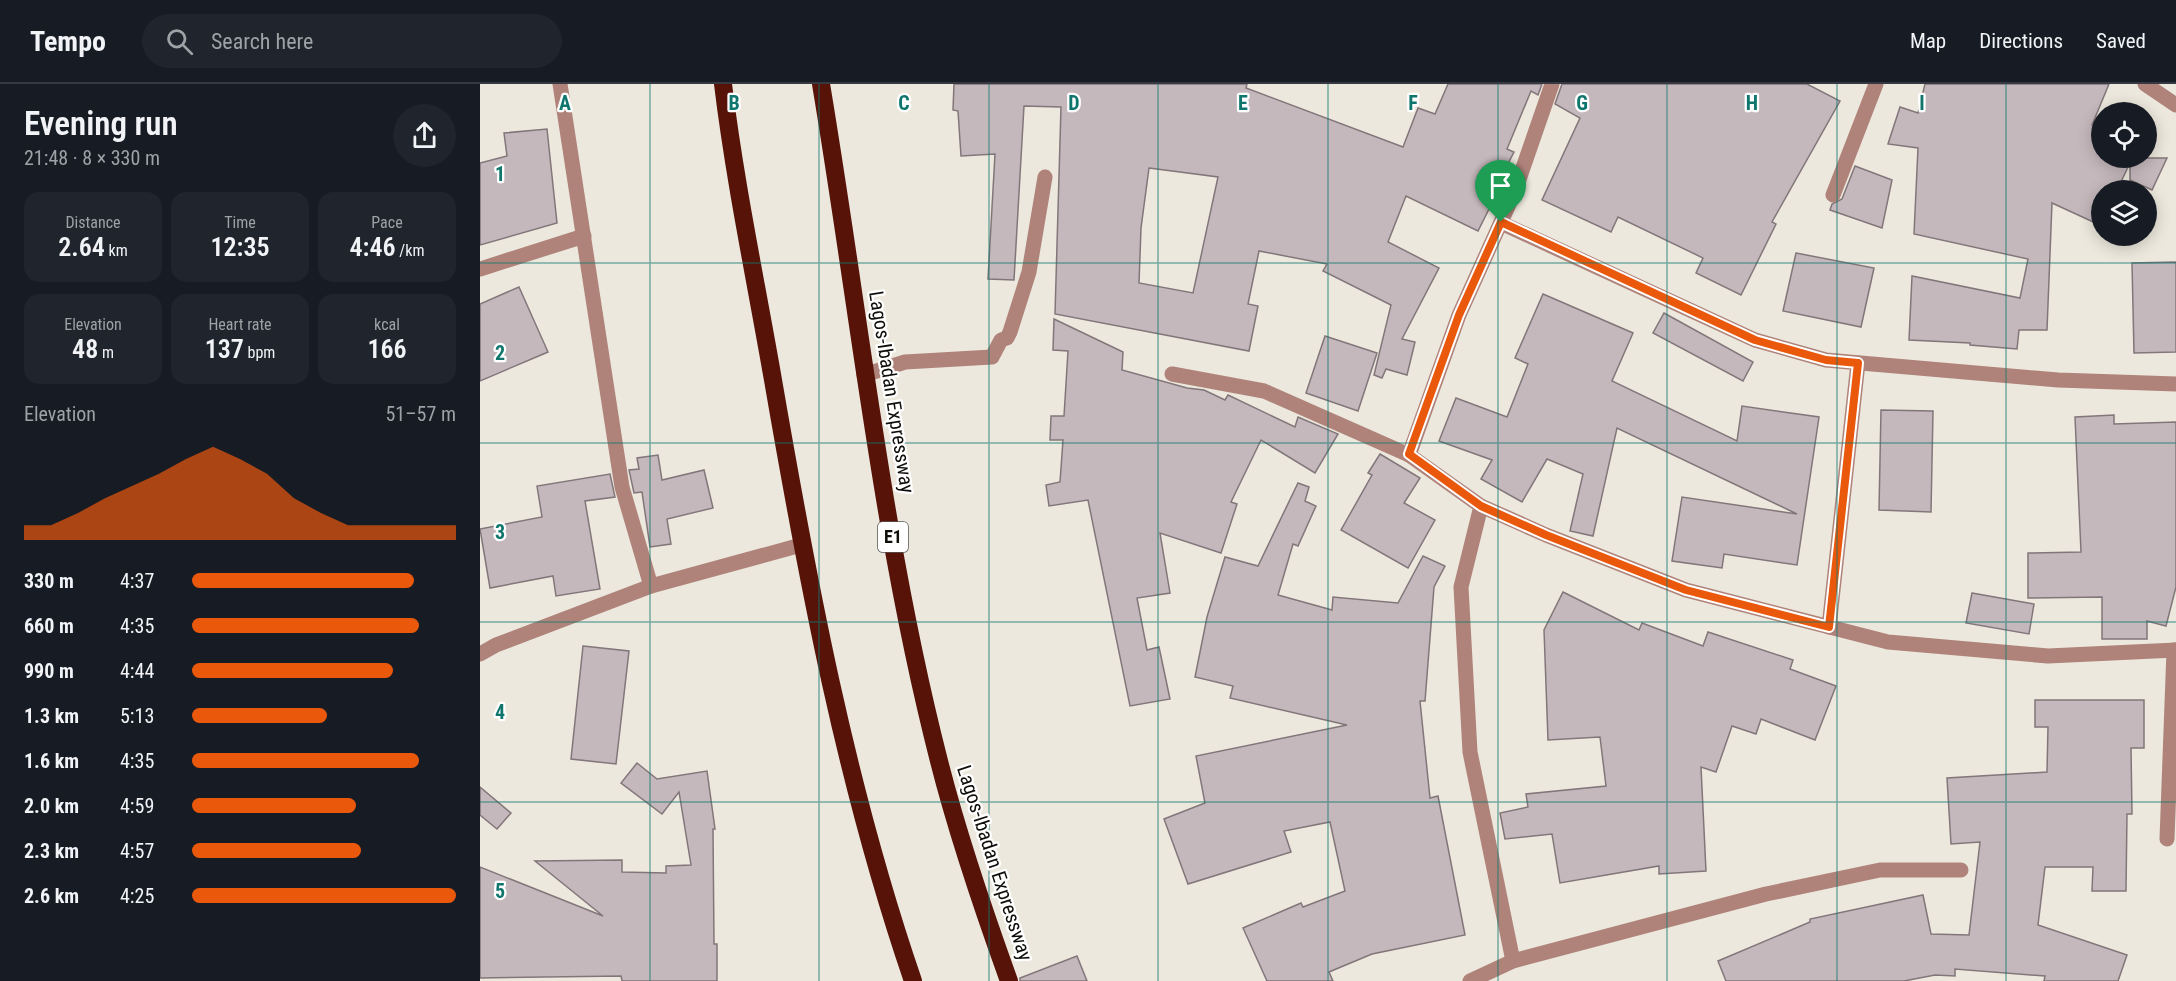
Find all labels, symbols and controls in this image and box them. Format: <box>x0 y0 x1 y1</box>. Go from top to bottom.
search box <box>142 14 562 68</box>
text: Tempo <box>30 25 106 58</box>
icon: search <box>163 25 196 58</box>
text: Search here <box>211 29 313 54</box>
text: Map <box>1910 29 1946 53</box>
text: Directions <box>1979 29 2063 53</box>
text: Saved <box>2096 29 2146 53</box>
text: A <box>559 91 571 115</box>
text: B <box>728 91 740 115</box>
text: C <box>898 91 910 115</box>
text: D <box>1068 91 1080 115</box>
text: E <box>1238 91 1248 115</box>
text: F <box>1408 91 1418 115</box>
text: G <box>1576 91 1588 115</box>
text: H <box>1746 91 1758 115</box>
text: I <box>1919 91 1925 115</box>
map controls <box>2091 102 2157 246</box>
button: locate <box>2091 102 2157 168</box>
text: Evening run <box>24 104 178 143</box>
button: share <box>393 104 456 167</box>
text: 21:48 · 8 × 330 m <box>24 146 160 170</box>
pin <box>1475 160 1526 222</box>
text: 1 <box>495 162 505 186</box>
icon: arrive <box>1484 169 1517 202</box>
button: layers <box>2091 180 2157 246</box>
text: Distance <box>65 213 121 232</box>
text: Time <box>224 213 256 232</box>
text: Pace <box>371 213 403 232</box>
text: 2.64 <box>58 232 105 262</box>
text: 12:35 <box>210 232 270 262</box>
text: 4:46 <box>350 232 396 262</box>
text: km <box>105 241 128 260</box>
text: /km <box>396 241 424 260</box>
street label: Lagos-Ibadan Expressway <box>864 289 920 495</box>
text: Elevation <box>64 315 122 334</box>
text: Heart rate <box>208 315 272 334</box>
text: kcal <box>374 315 400 334</box>
text: 48 <box>72 334 98 364</box>
text: 137 <box>205 334 244 364</box>
text: 166 <box>367 334 407 364</box>
text: 2 <box>495 341 505 365</box>
text: m <box>98 343 114 362</box>
text: bpm <box>244 343 275 362</box>
text: Elevation <box>24 402 96 426</box>
text: 51–57 m <box>385 402 456 426</box>
text: 3 <box>495 520 505 544</box>
road number: E1 <box>878 522 908 552</box>
text: 330 m <box>24 569 74 593</box>
text: 4:37 <box>120 569 154 593</box>
text: 660 m <box>24 614 74 638</box>
text: 4:35 <box>120 614 154 638</box>
text: 990 m <box>24 659 74 683</box>
text: 4:44 <box>120 659 154 683</box>
text: 4 <box>495 700 505 724</box>
text: 1.3 km <box>24 704 79 728</box>
text: 5:13 <box>120 704 154 728</box>
text: 1.6 km <box>24 749 79 773</box>
text: 4:35 <box>120 749 154 773</box>
street label: Lagos-Ibadan Expressway <box>952 762 1038 964</box>
text: 2.0 km <box>24 794 79 818</box>
text: 4:59 <box>120 794 154 818</box>
text: 2.3 km <box>24 839 79 863</box>
text: 4:57 <box>120 839 154 863</box>
text: 5 <box>495 879 505 903</box>
text: 2.6 km <box>24 884 79 908</box>
text: 4:25 <box>120 884 154 908</box>

